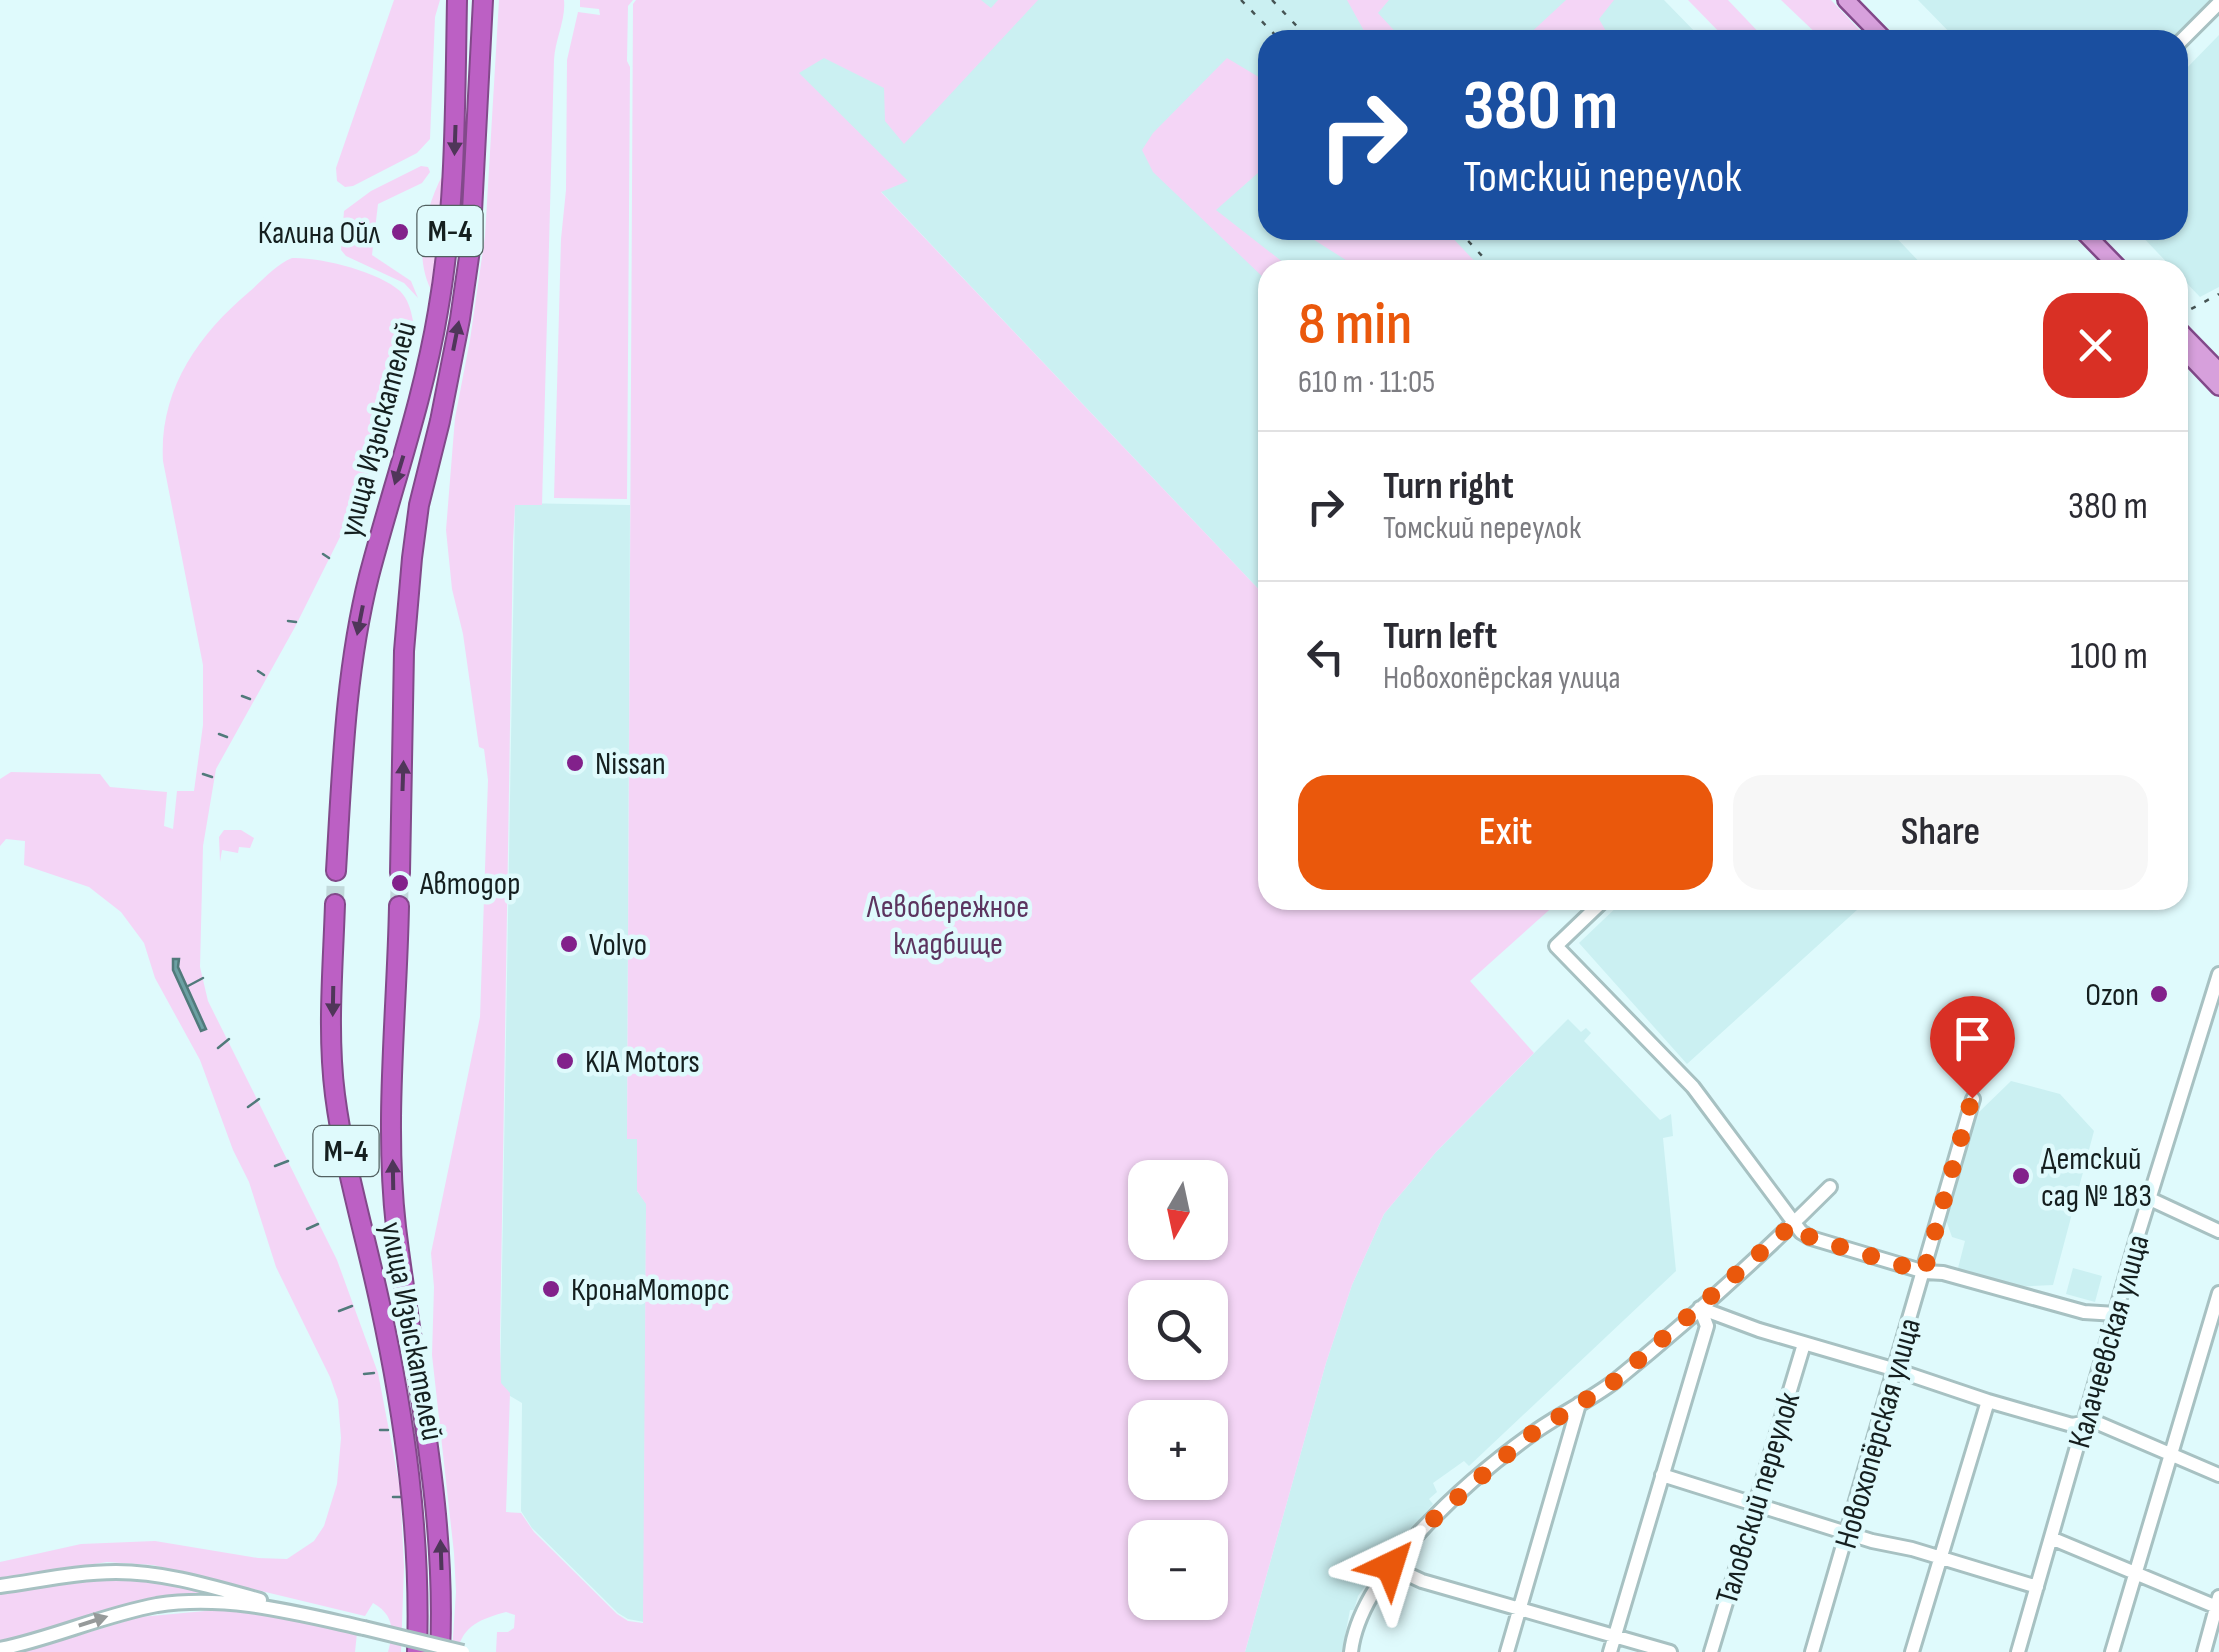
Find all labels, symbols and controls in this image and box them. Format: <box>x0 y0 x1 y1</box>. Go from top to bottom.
text: 380 m <box>1463 65 1618 149</box>
icon: right <box>1298 70 1428 200</box>
one-way arrow <box>446 125 462 157</box>
text: Томский переулок <box>1463 150 1741 205</box>
road number: М-4 <box>418 206 482 256</box>
place label: Калина Ойл <box>258 214 381 253</box>
marker: Калина Ойл <box>389 221 411 243</box>
text: 8 min <box>1298 289 1412 361</box>
button: close <box>2043 293 2148 398</box>
street label: улица Изыскателей <box>331 317 426 541</box>
one-way arrow <box>449 320 465 351</box>
text: 610 m · 11:05 <box>1298 363 1435 402</box>
one-way arrow <box>391 455 406 486</box>
text: Turn right <box>1383 464 1514 509</box>
icon: right <box>1298 479 1353 534</box>
text: 380 m <box>2068 484 2148 529</box>
text: Томский переулок <box>1383 509 1581 548</box>
one-way arrow <box>352 604 368 635</box>
text: Turn left <box>1383 614 1497 659</box>
icon: left <box>1298 629 1353 684</box>
text: 100 m <box>2070 634 2148 679</box>
text: Новохопёрская улица <box>1383 659 1621 698</box>
place label: Nissan <box>595 745 666 784</box>
marker: Nissan <box>564 752 586 774</box>
one-way arrow <box>396 759 412 791</box>
button: Exit <box>1298 775 1713 890</box>
button: Share <box>1733 775 2148 890</box>
place label: Автодор <box>419 865 520 904</box>
marker: Автодор <box>389 872 411 894</box>
park label: Левобережное кладбище <box>866 888 1029 964</box>
place label: Volvo <box>589 926 647 965</box>
marker: Volvo <box>558 933 580 955</box>
place label: Ozon <box>2085 976 2139 1015</box>
marker: Ozon <box>2148 983 2170 1005</box>
one-way arrow <box>324 986 340 1018</box>
pin <box>1930 996 2015 1099</box>
icon: arrive <box>1945 1011 2000 1066</box>
place label: KIA Motors <box>585 1043 700 1082</box>
marker: KIA Motors <box>554 1050 576 1072</box>
road number: М-4 <box>314 1126 378 1176</box>
place label: Детский сад № 183 <box>2041 1140 2152 1216</box>
one-way arrow <box>385 1159 401 1191</box>
north arrow <box>1128 1160 1228 1260</box>
map controls <box>1128 1160 1228 1620</box>
marker: Детский сад № 183 <box>2010 1165 2032 1187</box>
street label: улица Изыскателей <box>371 1219 452 1444</box>
street label: Калачеевская улица <box>2060 1230 2158 1452</box>
place label: КронаМоторс <box>571 1271 730 1310</box>
marker: КронаМоторс <box>540 1278 562 1300</box>
button: search <box>1128 1280 1228 1380</box>
street label: Новохопёрская улица <box>1827 1314 1930 1553</box>
street label: Таловский переулок <box>1708 1387 1809 1609</box>
button: + <box>1128 1400 1228 1500</box>
position arrow <box>1338 1514 1442 1618</box>
button: − <box>1128 1520 1228 1620</box>
one-way arrow <box>432 1538 448 1570</box>
one-way arrow <box>79 1613 109 1628</box>

